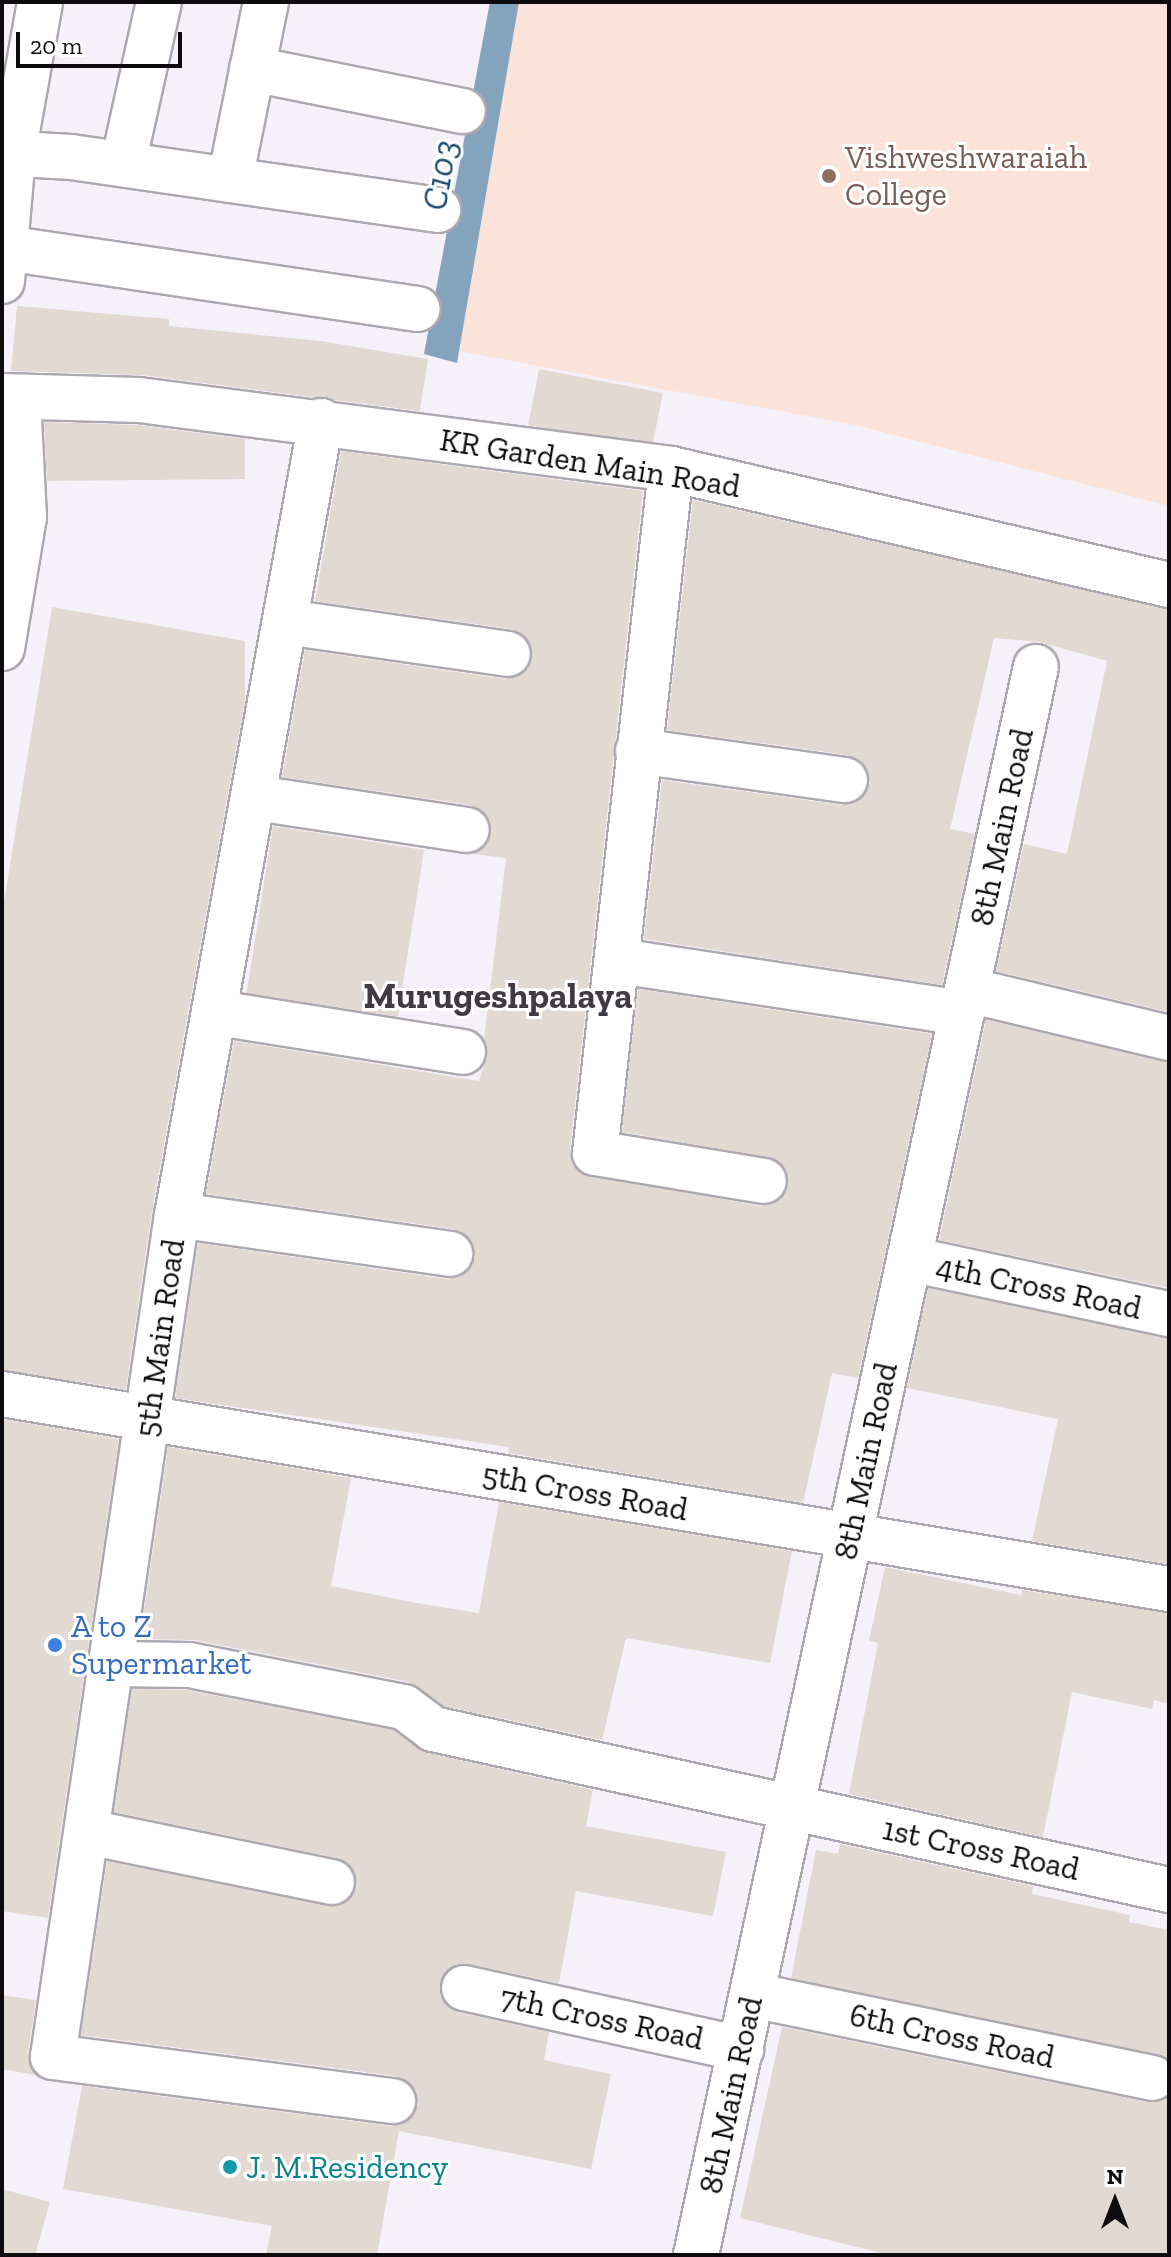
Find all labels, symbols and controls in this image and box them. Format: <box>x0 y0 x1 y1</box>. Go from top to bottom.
scale bar <box>20 16 186 66</box>
text: 20 m <box>30 31 82 60</box>
water label: C103 <box>414 137 466 213</box>
place label: Vishweshwaraiah College <box>845 139 1087 214</box>
marker: Vishweshwaraiah College <box>820 167 838 185</box>
street label: KR Garden Main Road <box>437 420 743 506</box>
street label: 8th Main Road <box>962 725 1042 929</box>
district label: Murugeshpalaya <box>364 974 632 1018</box>
street label: 5th Main Road <box>127 1236 193 1440</box>
street label: 4th Cross Road <box>933 1247 1145 1327</box>
street label: 8th Main Road <box>826 1359 906 1563</box>
street label: 5th Cross Road <box>479 1455 691 1529</box>
place label: A to Z Supermarket <box>71 1608 251 1683</box>
marker: A to Z Supermarket <box>46 1636 64 1654</box>
street label: 1st Cross Road <box>879 1809 1083 1889</box>
street label: 7th Cross Road <box>497 1978 707 2058</box>
street label: 8th Main Road <box>691 1993 771 2197</box>
street label: 6th Cross Road <box>846 1996 1058 2076</box>
place label: J. M.Residency <box>246 2148 448 2186</box>
marker: J. M.Residency <box>221 2158 239 2176</box>
north arrow <box>1075 2161 1155 2241</box>
text: N <box>1107 2163 1123 2190</box>

